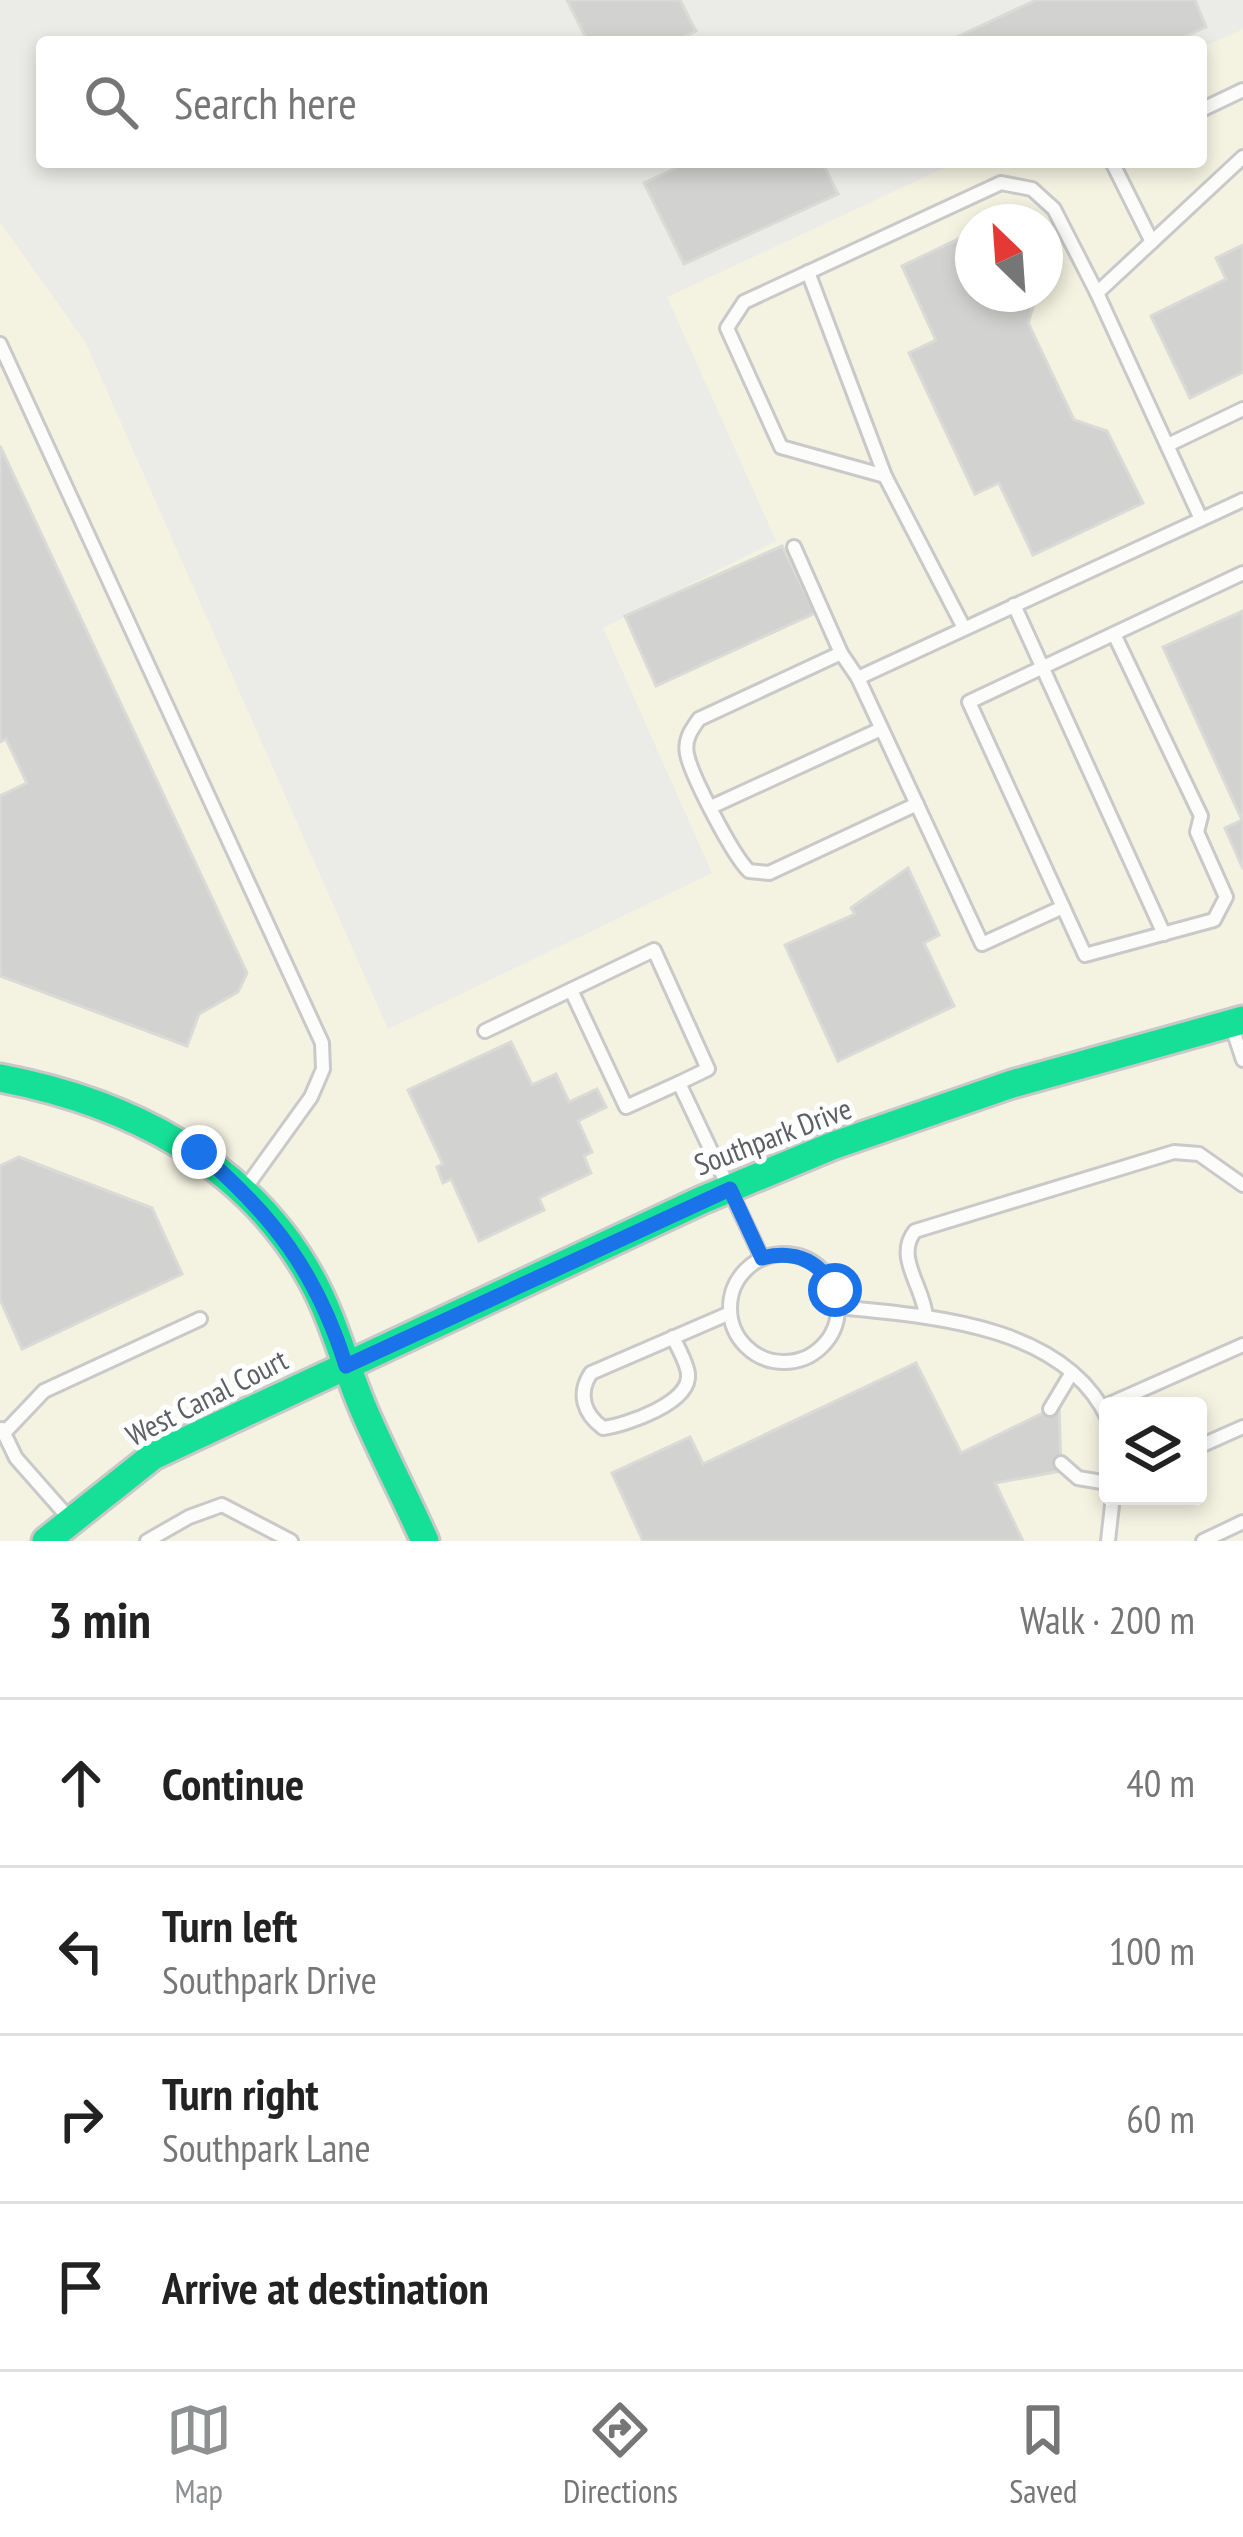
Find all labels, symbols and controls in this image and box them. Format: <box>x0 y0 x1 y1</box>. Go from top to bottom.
search box <box>36 36 1207 168</box>
icon: search <box>78 69 144 135</box>
text: Search here <box>174 73 357 131</box>
north arrow <box>955 204 1063 312</box>
street label: Southpark Drive <box>688 1088 857 1183</box>
route end <box>172 1125 226 1179</box>
route start <box>808 1263 862 1317</box>
street label: West Canal Court <box>119 1339 294 1454</box>
map controls <box>1099 1397 1207 1505</box>
button: layers <box>1099 1397 1207 1505</box>
text: 3 min <box>48 1586 151 1652</box>
text: Walk · 200 m <box>1020 1594 1195 1645</box>
icon: ahead <box>48 1750 114 1816</box>
text: Continue <box>162 1754 304 1812</box>
text: 40 m <box>1126 1757 1195 1808</box>
text: Turn left <box>162 1896 297 1954</box>
icon: left <box>48 1918 114 1984</box>
text: 100 m <box>1109 1925 1195 1976</box>
text: Southpark Drive <box>162 1954 377 2005</box>
text: Turn right <box>162 2064 319 2122</box>
icon: right <box>48 2086 114 2152</box>
text: 60 m <box>1126 2093 1195 2144</box>
text: Southpark Lane <box>162 2122 371 2173</box>
icon: arrive <box>48 2254 114 2320</box>
text: Arrive at destination <box>162 2258 489 2316</box>
tab: Map <box>166 2397 232 2512</box>
tab: Directions <box>563 2397 678 2512</box>
tab: Saved <box>1009 2397 1077 2512</box>

